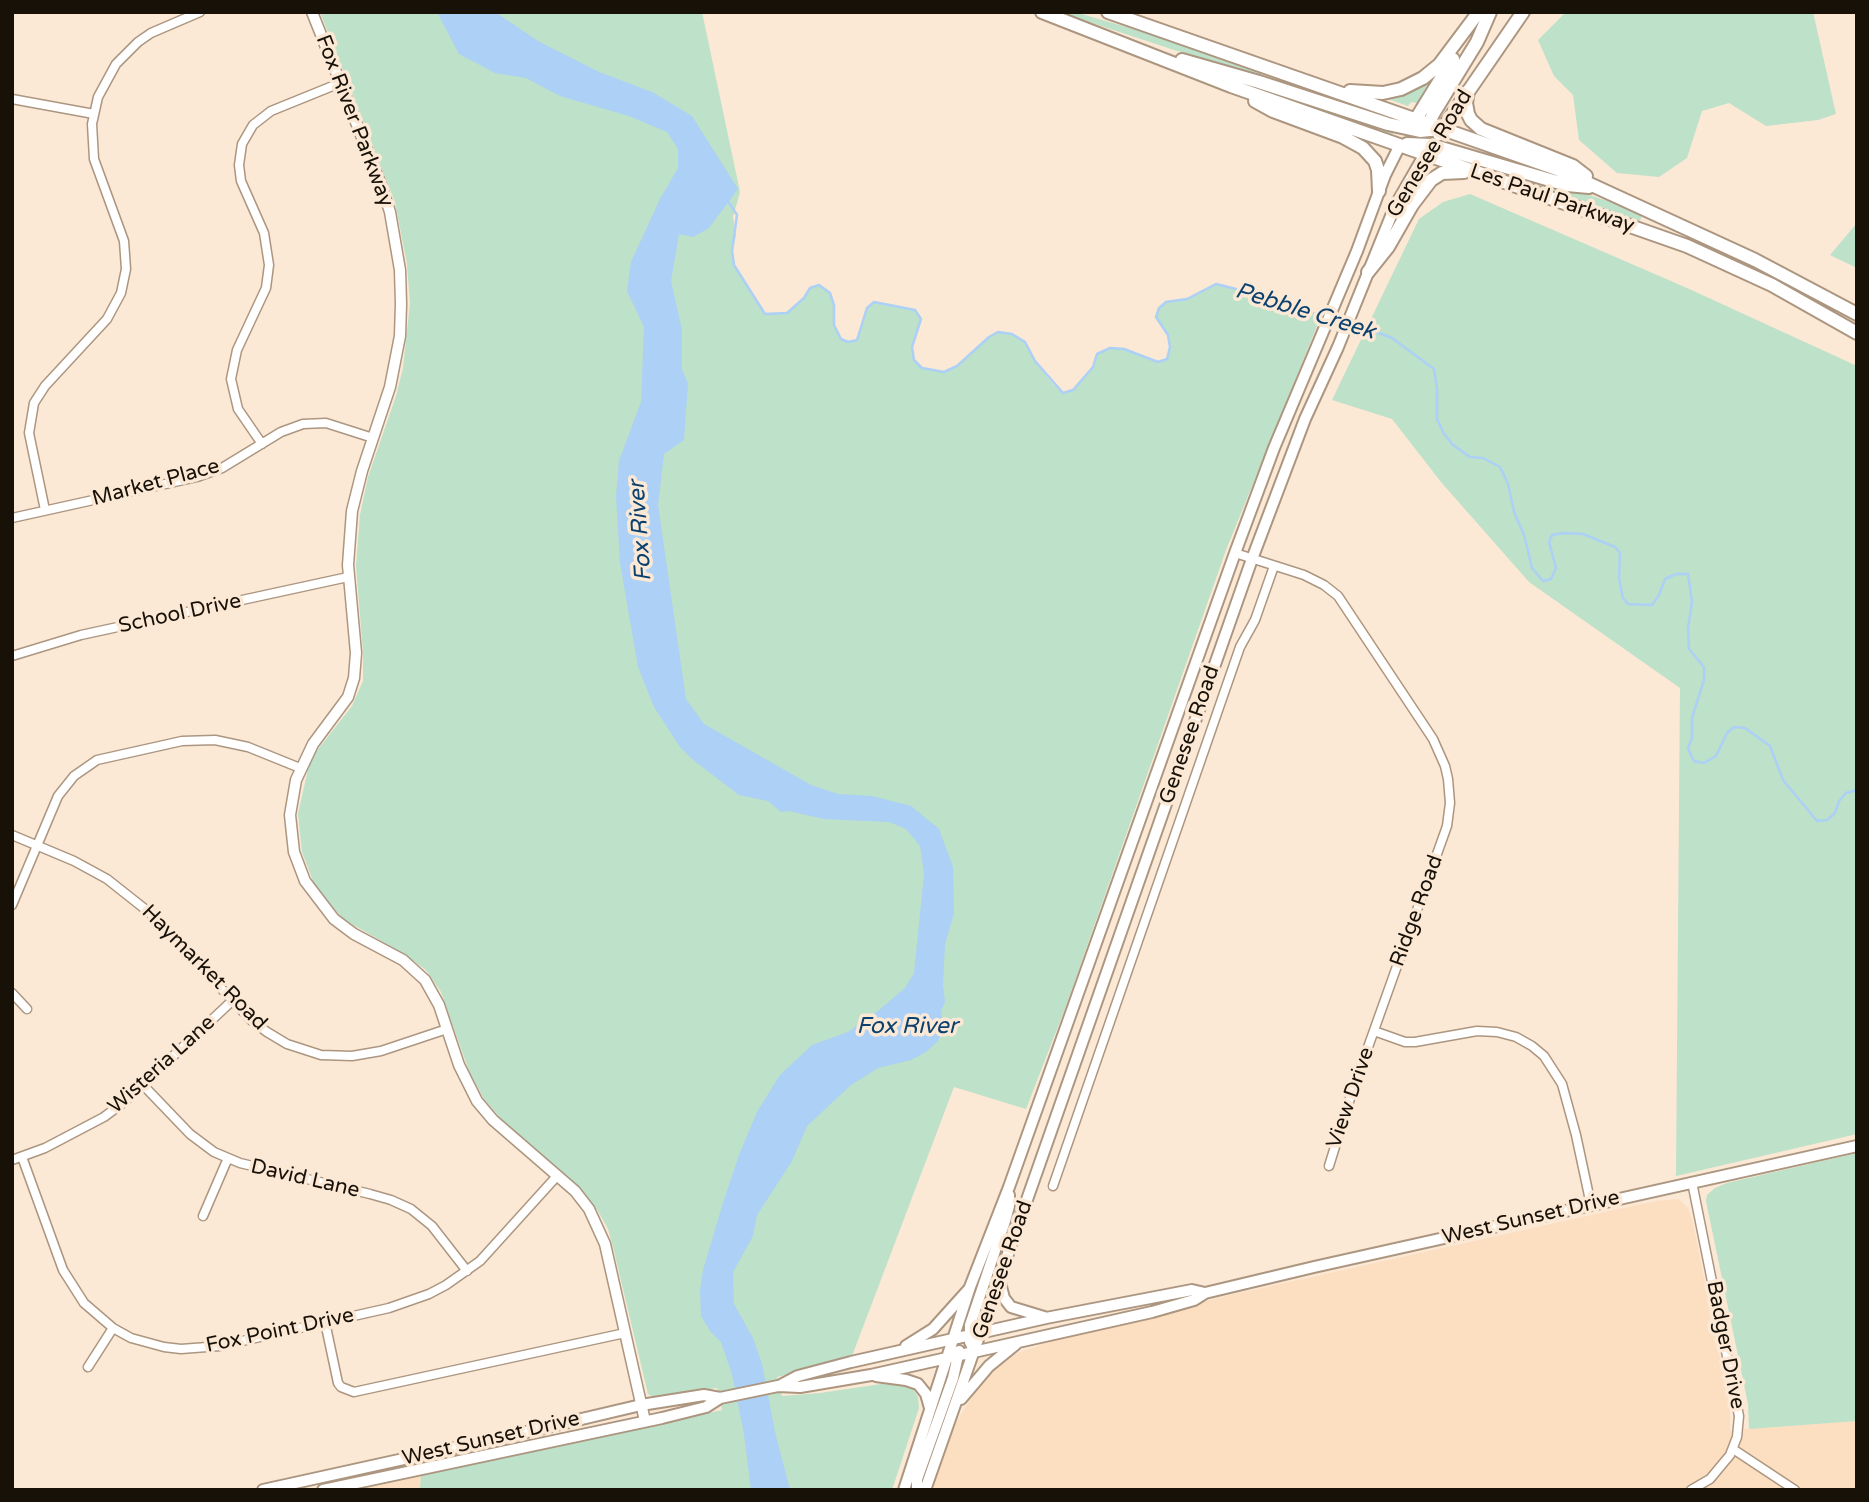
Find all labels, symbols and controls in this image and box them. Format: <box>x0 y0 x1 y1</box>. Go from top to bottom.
street label: Fox River Parkway <box>310 32 398 210</box>
street label: Genesee Road <box>1382 86 1478 222</box>
street label: Les Paul Parkway <box>1466 159 1638 239</box>
water label: Pebble Creek <box>1232 278 1378 346</box>
street label: Market Place <box>90 454 222 512</box>
water label: Fox River <box>624 480 658 582</box>
street label: School Drive <box>116 589 244 639</box>
street label: Genesee Road <box>1155 663 1225 807</box>
street label: Ridge Road <box>1385 852 1449 970</box>
street label: Haymarket Road <box>136 900 272 1036</box>
street label: Wisteria Lane <box>103 1010 221 1120</box>
water label: Fox River <box>856 1013 958 1041</box>
street label: View Drive <box>1322 1044 1380 1152</box>
street label: David Lane <box>248 1154 362 1204</box>
street label: West Sunset Drive <box>1440 1185 1622 1251</box>
street label: Genesee Road <box>968 1198 1038 1342</box>
street label: Badger Drive <box>1700 1279 1750 1411</box>
street label: Fox Point Drive <box>204 1303 356 1359</box>
street label: West Sunset Drive <box>400 1406 582 1472</box>

